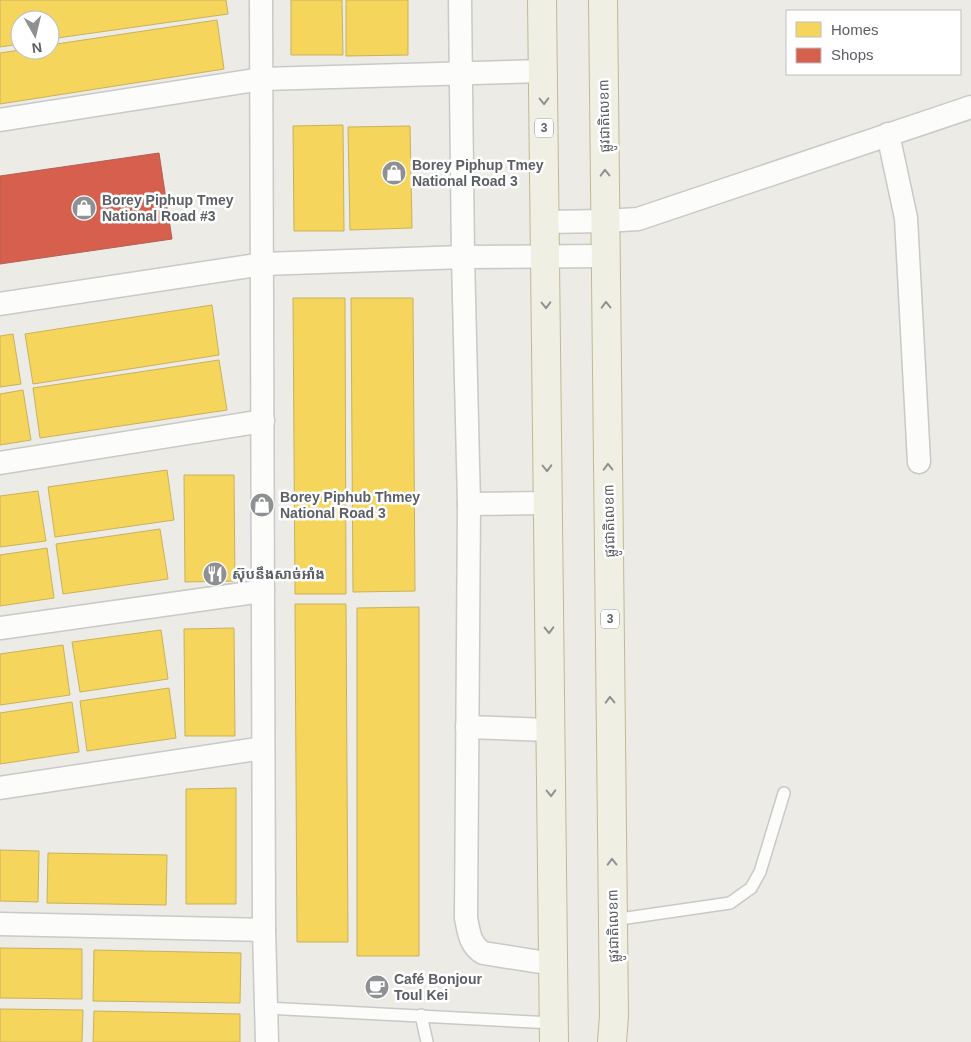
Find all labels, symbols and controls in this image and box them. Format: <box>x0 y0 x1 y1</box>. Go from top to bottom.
north arrow <box>10 10 60 60</box>
legend <box>786 10 961 75</box>
text: Homes <box>831 21 879 38</box>
text: N <box>31 39 43 57</box>
text: Shops <box>831 46 874 63</box>
street label: ផ្លូវជាតិលេខ៣ <box>595 79 617 153</box>
one-way arrow <box>538 97 549 105</box>
road number: 3 <box>535 119 553 138</box>
place label: Borey Piphup Tmey National Road 3 <box>412 157 544 189</box>
shop icon: Borey Piphup Tmey National Road 3 <box>381 160 407 186</box>
one-way arrow <box>600 168 610 176</box>
place label: Borey Piphup Tmey National Road #3 <box>102 192 234 224</box>
shop icon: Borey Piphup Tmey National Road #3 <box>71 195 97 221</box>
one-way arrow <box>601 301 611 308</box>
one-way arrow <box>541 302 551 310</box>
one-way arrow <box>603 463 613 471</box>
one-way arrow <box>542 464 553 472</box>
street label: ផ្លូវជាតិលេខ៣ <box>600 484 622 558</box>
place label: Borey Piphub Thmey National Road 3 <box>280 489 420 521</box>
shop icon: Borey Piphub Thmey National Road 3 <box>249 492 275 518</box>
restaurant icon: ស៊ុបនឹងសាច់អាំង <box>202 561 228 587</box>
place label: ស៊ុបនឹងសាច់អាំង <box>232 566 325 583</box>
road number: 3 <box>601 610 619 628</box>
one-way arrow <box>544 626 554 634</box>
one-way arrow <box>605 696 616 704</box>
one-way arrow <box>546 789 556 797</box>
one-way arrow <box>607 858 617 866</box>
street label: ផ្លូវជាតិលេខ៣ <box>604 889 626 963</box>
place label: Café Bonjour Toul Kei <box>394 971 482 1003</box>
cafe icon: Café Bonjour Toul Kei <box>364 974 390 1000</box>

